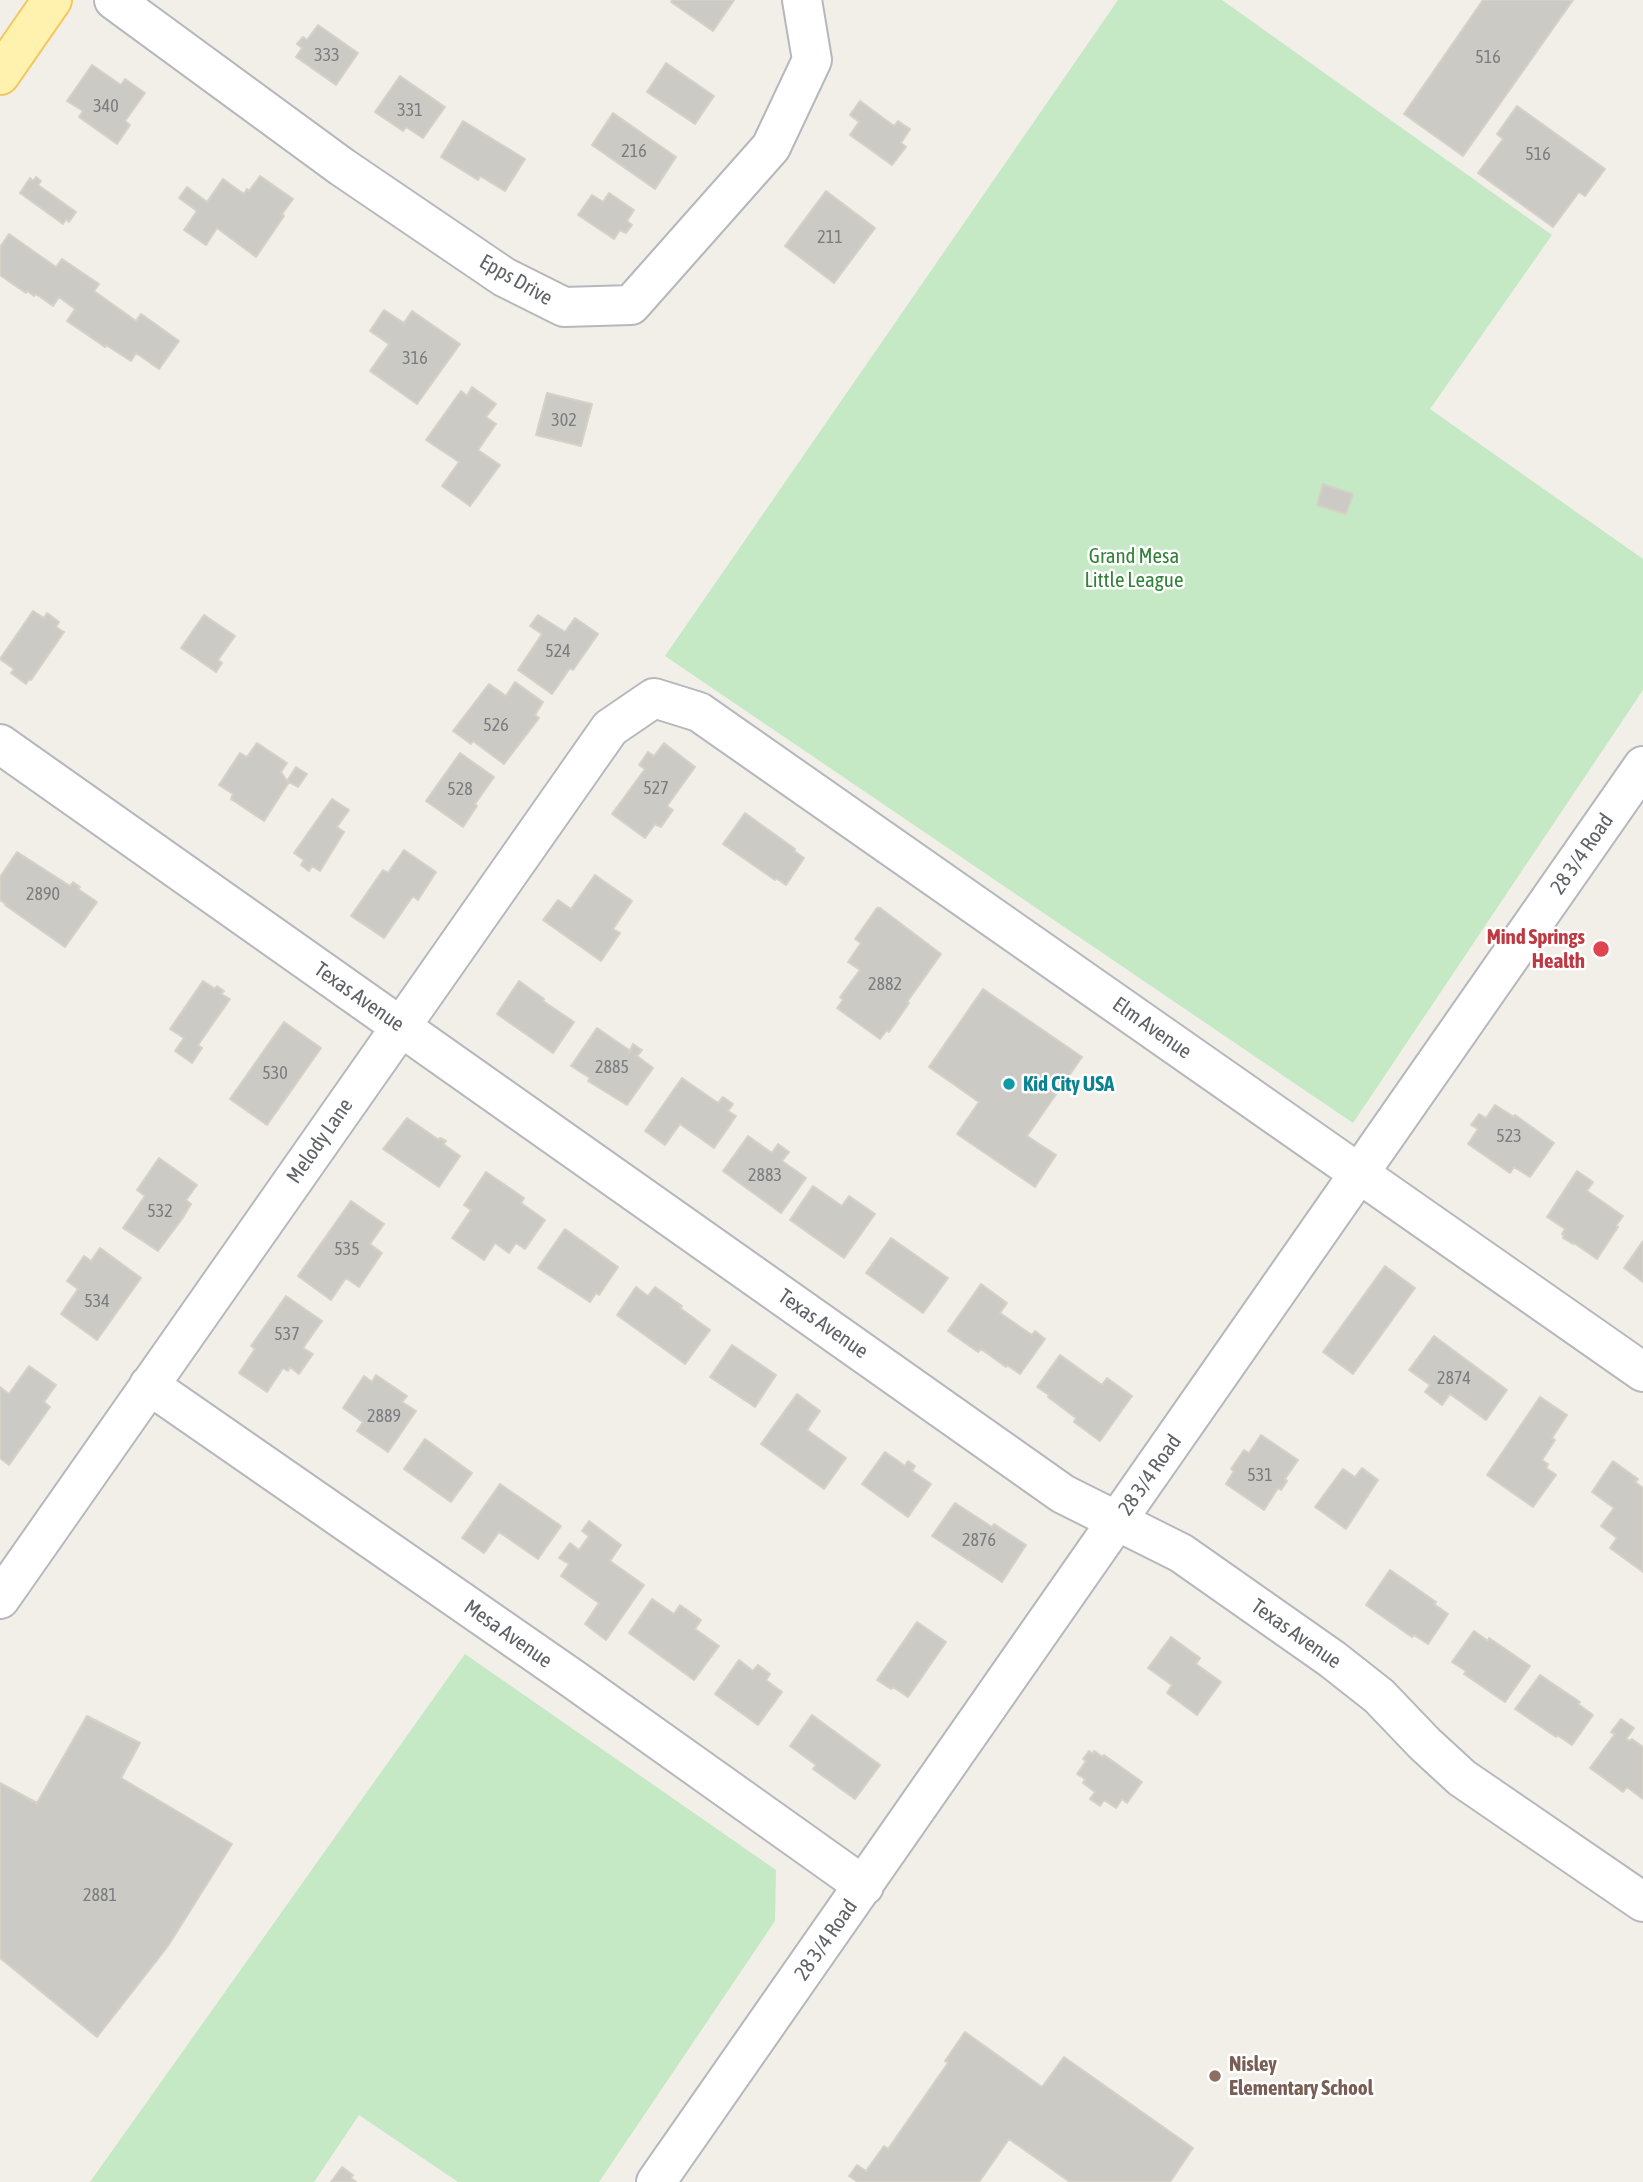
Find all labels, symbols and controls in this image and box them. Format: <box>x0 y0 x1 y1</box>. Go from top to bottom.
house number: 333 <box>314 44 340 66</box>
house number: 516 <box>1475 46 1501 68</box>
house number: 340 <box>93 95 119 117</box>
house number: 331 <box>397 99 423 121</box>
house number: 216 <box>621 140 647 162</box>
house number: 516 <box>1525 143 1551 165</box>
house number: 211 <box>817 226 843 248</box>
street label: Epps Drive <box>475 249 557 311</box>
house number: 316 <box>402 347 428 369</box>
house number: 302 <box>551 409 577 431</box>
park label: Grand Mesa Little League <box>1085 543 1183 593</box>
house number: 524 <box>545 640 571 662</box>
house number: 526 <box>483 714 509 736</box>
house number: 527 <box>643 777 669 799</box>
house number: 528 <box>447 778 473 800</box>
street label: 28 3/4 Road <box>1545 809 1619 899</box>
house number: 2890 <box>26 883 60 905</box>
place label: Mind Springs Health <box>1487 924 1585 974</box>
marker: Mind Springs Health <box>1591 939 1611 959</box>
street label: Texas Avenue <box>309 957 409 1037</box>
house number: 2882 <box>868 973 902 995</box>
street label: Elm Avenue <box>1108 992 1196 1064</box>
house number: 2885 <box>595 1056 629 1078</box>
house number: 530 <box>262 1062 288 1084</box>
place label: Kid City USA <box>1023 1071 1114 1097</box>
marker: Kid City USA <box>1001 1076 1017 1092</box>
street label: Melody Lane <box>282 1094 358 1188</box>
house number: 523 <box>1496 1125 1522 1147</box>
house number: 2883 <box>748 1164 782 1186</box>
house number: 532 <box>147 1200 173 1222</box>
house number: 535 <box>334 1238 360 1260</box>
street label: Texas Avenue <box>773 1284 873 1364</box>
house number: 534 <box>84 1290 110 1312</box>
house number: 537 <box>274 1323 300 1345</box>
house number: 2874 <box>1437 1367 1471 1389</box>
house number: 2889 <box>367 1405 401 1427</box>
street label: 28 3/4 Road <box>1113 1430 1187 1520</box>
house number: 531 <box>1247 1464 1273 1486</box>
house number: 2876 <box>962 1529 996 1551</box>
street label: Mesa Avenue <box>459 1594 557 1674</box>
street label: Texas Avenue <box>1246 1594 1346 1674</box>
house number: 2881 <box>83 1884 117 1906</box>
street label: 28 3/4 Road <box>789 1895 863 1985</box>
place label: Nisley Elementary School <box>1229 2051 1373 2101</box>
marker: Nisley Elementary School <box>1207 2068 1223 2084</box>

